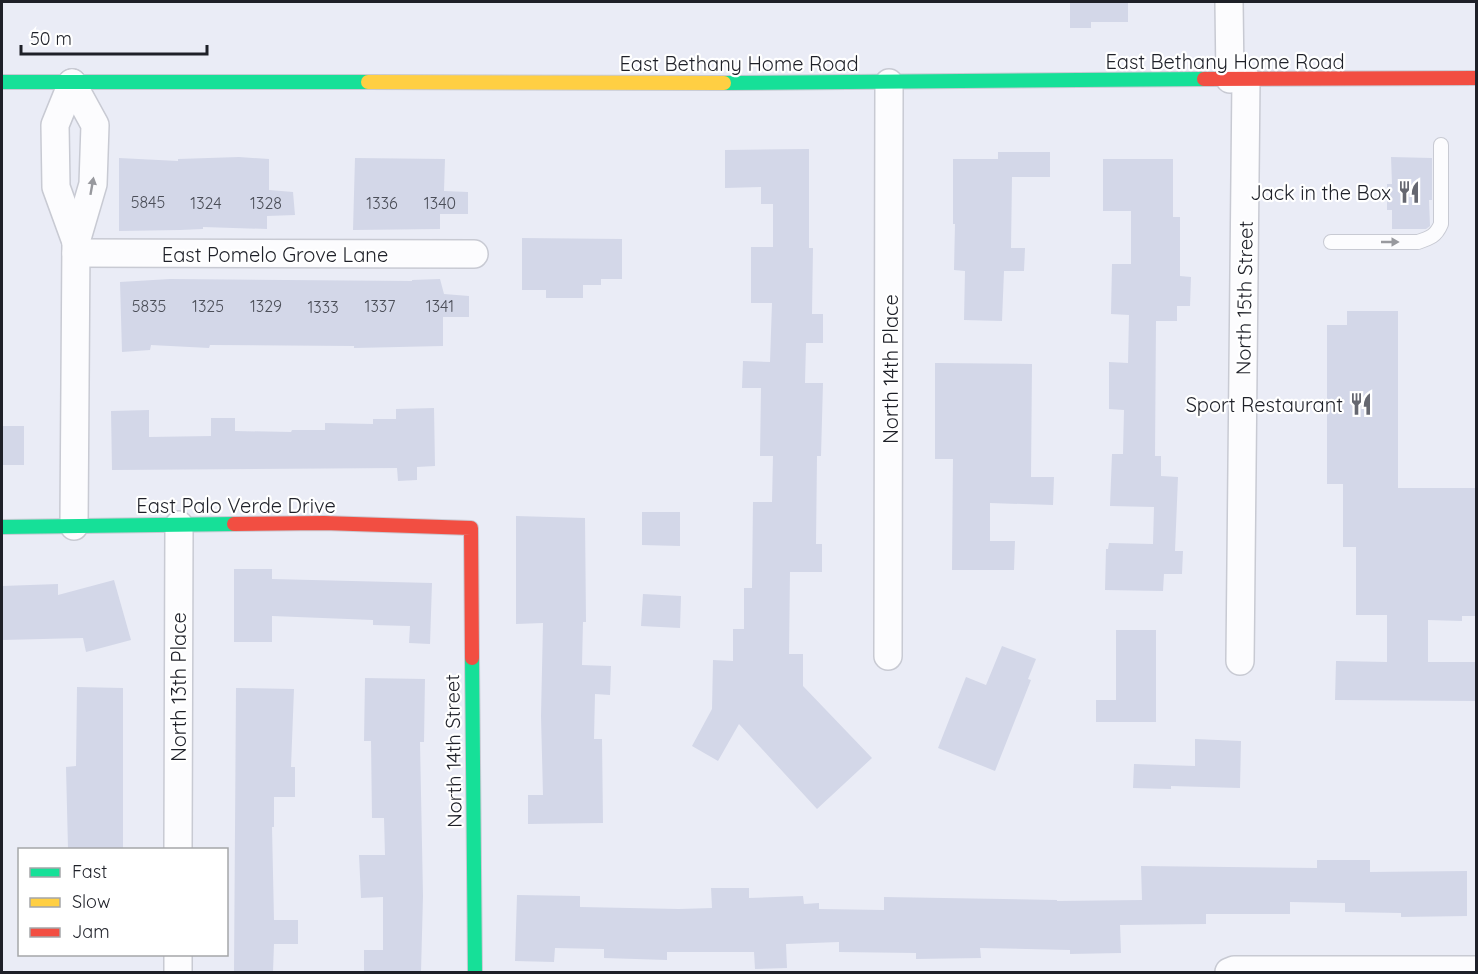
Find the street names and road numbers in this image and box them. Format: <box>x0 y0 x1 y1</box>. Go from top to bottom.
street label: East Bethany Home Road <box>1105 49 1345 74</box>
street label: East Bethany Home Road <box>619 51 859 76</box>
street label: North 15th Street <box>1230 220 1258 375</box>
street label: East Pomelo Grove Lane <box>162 242 388 267</box>
street label: North 14th Place <box>878 294 903 444</box>
street label: East Palo Verde Drive <box>136 493 336 518</box>
street label: North 13th Place <box>166 612 191 762</box>
street label: North 14th Street <box>439 674 467 828</box>

